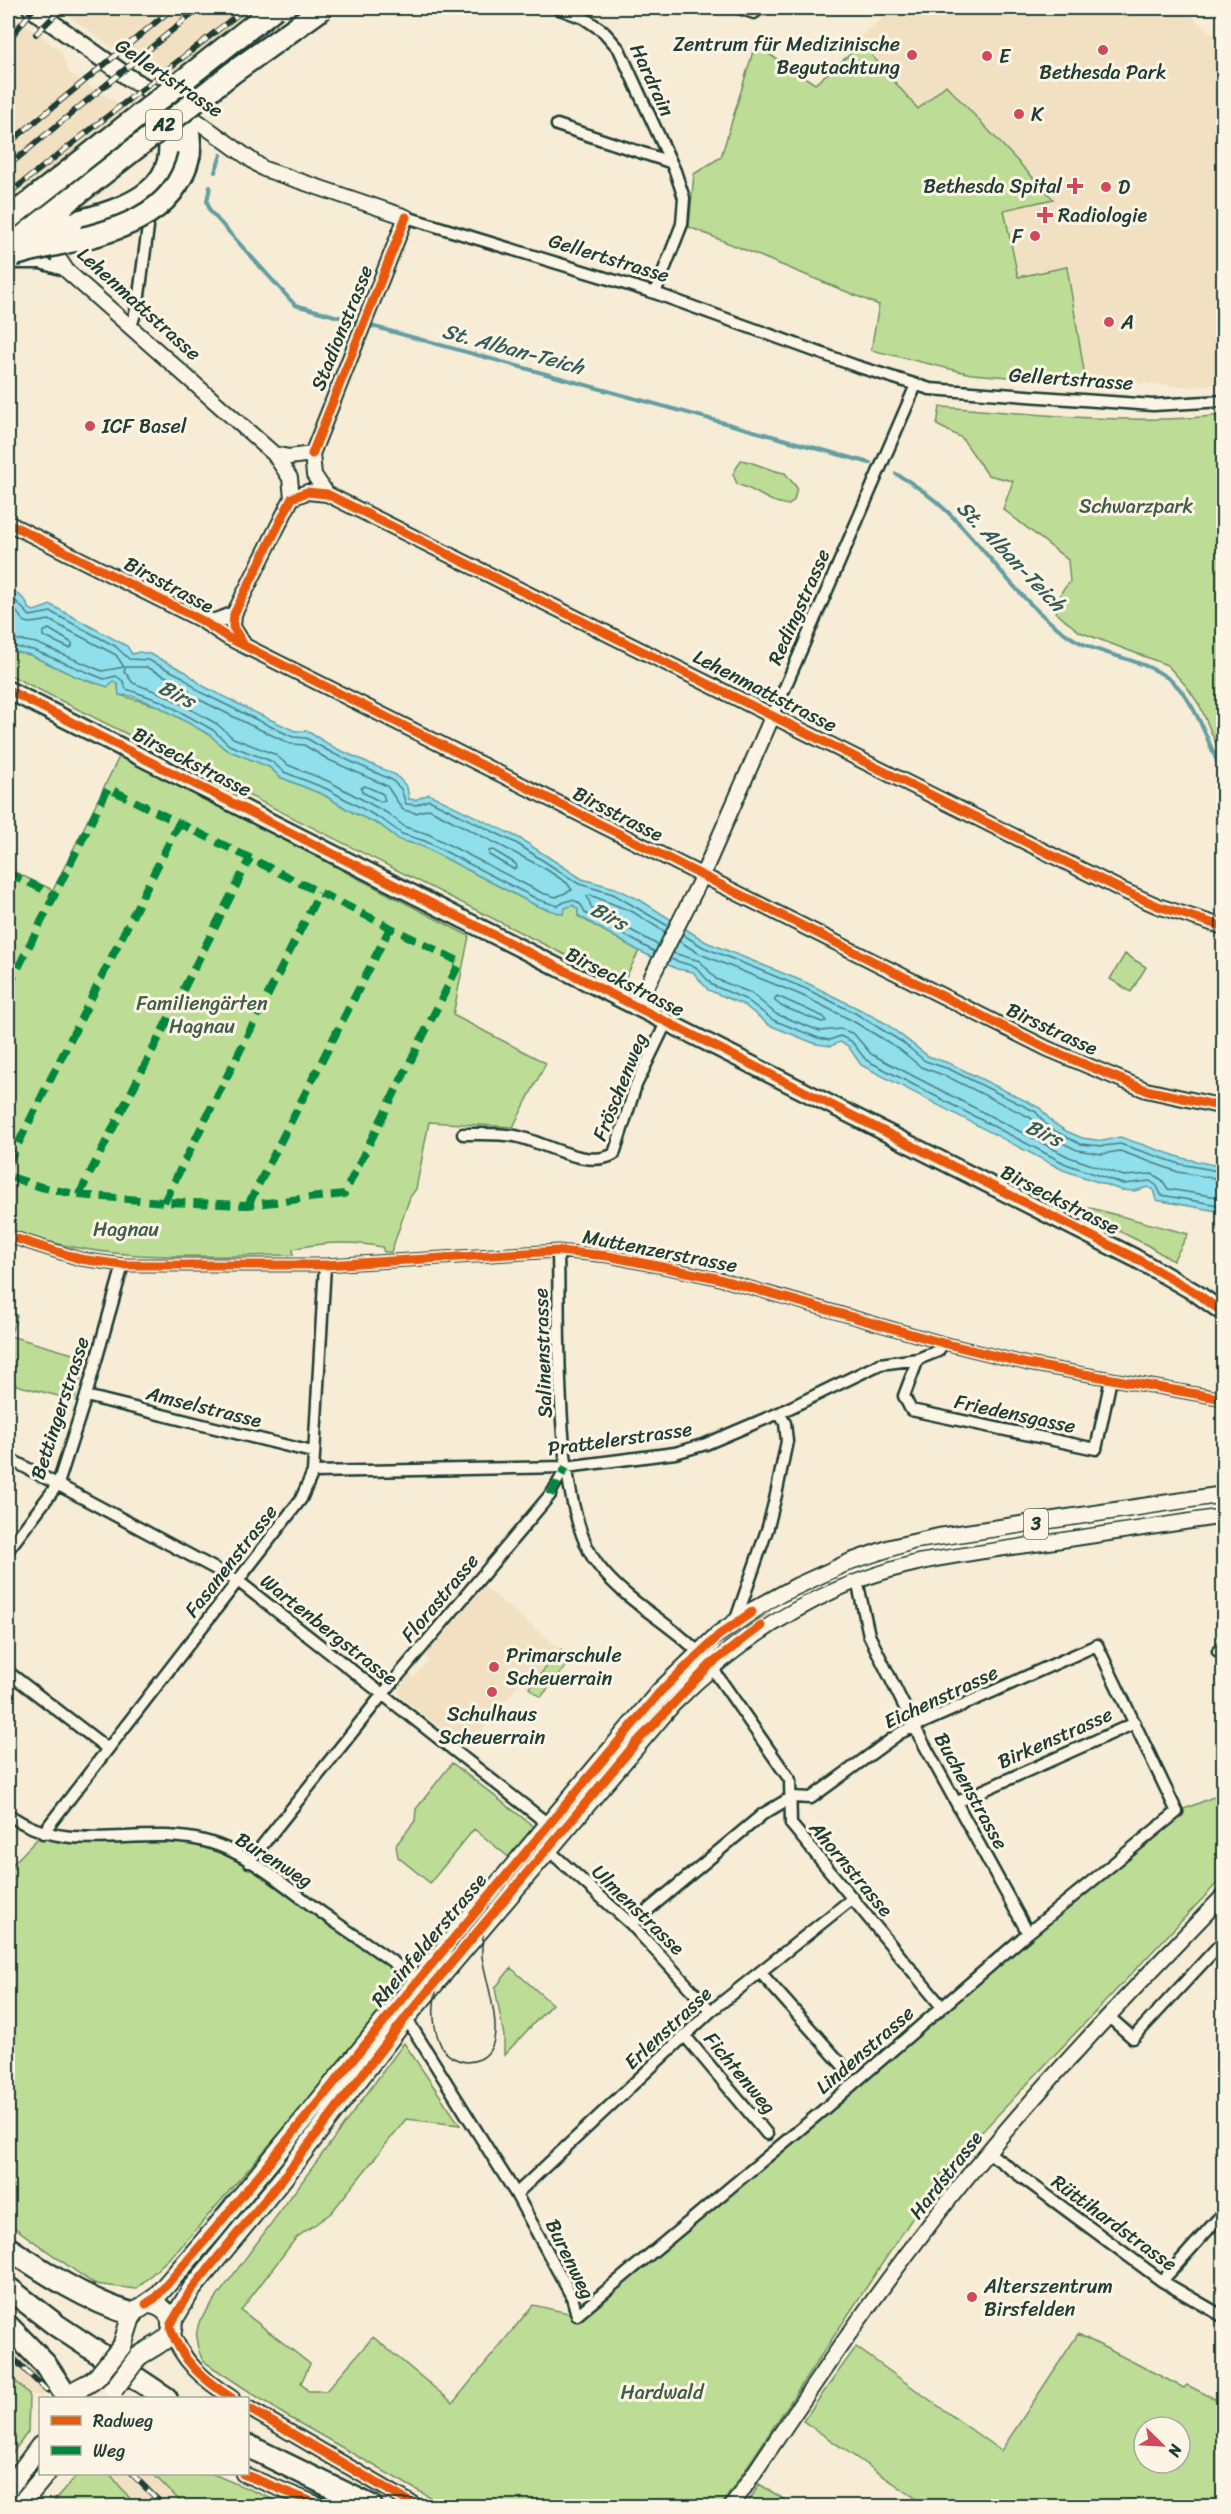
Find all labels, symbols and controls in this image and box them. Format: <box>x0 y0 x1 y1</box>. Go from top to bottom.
place label: Zentrum für Medizinische Begutachtung <box>673 27 900 85</box>
street label: Gellertstrasse <box>108 29 230 127</box>
street label: Hardrain <box>620 37 684 123</box>
place label: E <box>999 39 1012 74</box>
marker: Bethesda Park <box>1096 43 1110 57</box>
marker: Zentrum für Medizinische Begutachtung <box>905 48 919 62</box>
marker: E <box>980 49 994 63</box>
place label: Bethesda Park <box>1039 55 1167 90</box>
place label: K <box>1031 97 1045 132</box>
marker: K <box>1012 107 1026 121</box>
road number: A2 <box>146 110 182 140</box>
place label: Bethesda Spital <box>923 169 1063 204</box>
place label: D <box>1118 170 1130 205</box>
marker: Bethesda Spital <box>1066 177 1084 195</box>
marker: D <box>1099 180 1113 194</box>
place label: Radiologie <box>1058 198 1148 233</box>
marker: Radiologie <box>1036 206 1054 224</box>
place label: F <box>1012 219 1024 254</box>
street label: Gellertstrasse <box>544 223 674 293</box>
marker: F <box>1028 229 1042 243</box>
street label: Lehenmattstrasse <box>69 238 209 370</box>
street label: Stadionstrasse <box>301 260 383 396</box>
place label: A <box>1120 305 1134 340</box>
water label: St. Alban-Teich <box>438 312 590 387</box>
marker: A <box>1102 315 1116 329</box>
street label: Gellertstrasse <box>1008 357 1134 401</box>
place label: ICF Basel <box>101 409 188 444</box>
marker: ICF Basel <box>83 419 97 433</box>
park label: Schwarzpark <box>1079 489 1193 524</box>
water label: St. Alban-Teich <box>947 491 1076 623</box>
street label: Redingstrasse <box>758 543 840 671</box>
street label: Birsstrasse <box>118 547 221 624</box>
street label: Lehenmattstrasse <box>687 640 843 742</box>
water label: Birs <box>152 669 204 720</box>
street label: Birseckstrasse <box>126 717 258 807</box>
street label: Birsstrasse <box>567 776 670 852</box>
water label: Birs <box>584 890 636 943</box>
street label: Birseckstrasse <box>559 937 691 1027</box>
park label: Familiengärten Hagnau <box>136 986 268 1044</box>
street label: Birsstrasse <box>1000 992 1104 1066</box>
street label: Fröschenweg <box>582 1028 658 1146</box>
water label: Birs <box>1019 1108 1071 1159</box>
street label: Birseckstrasse <box>994 1155 1126 1245</box>
park label: Hagnau <box>93 1212 159 1247</box>
street label: Muttenzerstrasse <box>580 1219 740 1283</box>
street label: Salinenstrasse <box>523 1287 563 1419</box>
street label: Bettingerstrasse <box>20 1332 100 1484</box>
street label: Amselstrasse <box>142 1376 266 1438</box>
street label: Friedensgasse <box>951 1384 1079 1444</box>
street label: Prattelerstrasse <box>545 1412 695 1466</box>
street label: Fasanenstrasse <box>175 1497 287 1625</box>
road number: 3 <box>1024 1509 1048 1539</box>
street label: Florastrasse <box>392 1545 488 1651</box>
street label: Wartenbergstrasse <box>252 1565 406 1695</box>
place label: Primarschule Scheuerrain <box>506 1638 622 1696</box>
street label: Eichenstrasse <box>878 1655 1004 1739</box>
marker: Primarschule Scheuerrain <box>487 1660 501 1674</box>
marker: Schulhaus Scheuerrain <box>485 1685 499 1699</box>
place label: Schulhaus Scheuerrain <box>439 1697 545 1755</box>
street label: Birkenstrasse <box>992 1697 1118 1779</box>
street label: Buchenstrasse <box>924 1726 1018 1856</box>
street label: Ahornstrasse <box>799 1812 902 1925</box>
street label: Burenweg <box>228 1822 320 1898</box>
street label: Ulmenstrasse <box>583 1856 693 1964</box>
street label: Rheinfelderstrasse <box>362 1865 496 2015</box>
street label: Erlenstrasse <box>616 1977 721 2078</box>
street label: Lindenstrasse <box>807 1997 923 2103</box>
street label: Fichtenweg <box>695 2024 785 2122</box>
street label: Hardstrasse <box>900 2123 992 2227</box>
street label: Rüttihardstrasse <box>1043 2165 1185 2281</box>
street label: Burenweg <box>535 2213 605 2305</box>
place label: Alterszentrum Birsfelden <box>983 2269 1113 2327</box>
marker: Alterszentrum Birsfelden <box>965 2290 979 2304</box>
park label: Hardwald <box>620 2375 705 2410</box>
legend <box>39 2397 249 2475</box>
text: Radweg <box>93 2405 153 2437</box>
north arrow <box>1132 2415 1192 2475</box>
text: Weg <box>93 2435 125 2467</box>
text: N <box>1159 2439 1191 2463</box>

